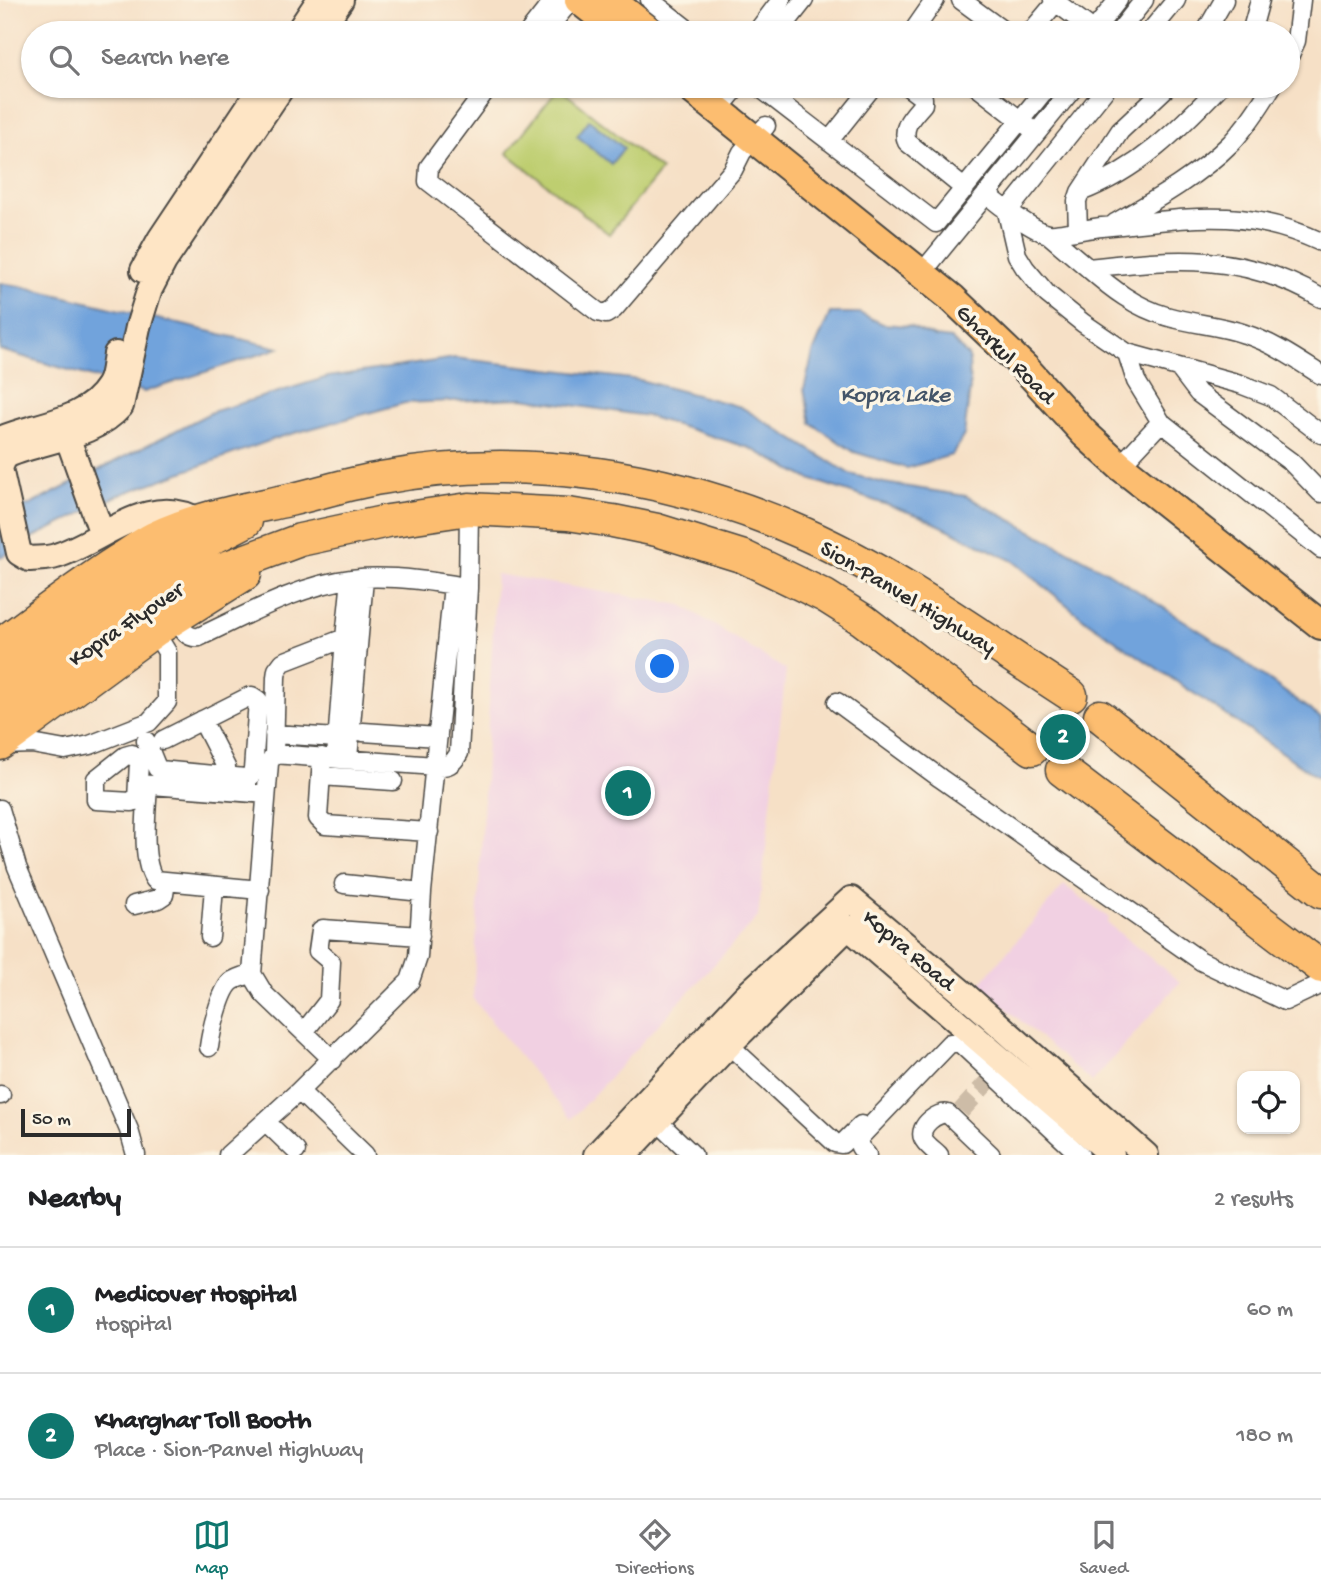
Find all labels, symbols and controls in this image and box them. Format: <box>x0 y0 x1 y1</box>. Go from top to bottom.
search box <box>21 21 1300 98</box>
icon: search <box>45 41 83 79</box>
text: Search here <box>101 44 229 75</box>
street label: Gharkul Road <box>949 300 1061 412</box>
water label: Kopra Lake <box>840 382 952 411</box>
street label: Sion-Panvel Highway <box>814 536 1000 662</box>
street label: Kopra Flyover <box>64 577 191 674</box>
your location <box>645 649 679 683</box>
pin: 2 <box>1040 711 1086 763</box>
pin: 1 <box>605 767 651 819</box>
street label: Kopra Road <box>856 905 961 999</box>
map controls <box>1237 1071 1300 1134</box>
button: locate <box>1237 1071 1300 1134</box>
scale bar <box>21 1106 131 1138</box>
text: 50 m <box>32 1109 71 1132</box>
text: Nearby <box>28 1183 121 1218</box>
text: 2 results <box>1214 1187 1293 1214</box>
text: Medicover Hospital <box>95 1281 297 1312</box>
text: 1 <box>46 1297 56 1324</box>
text: 60 m <box>1247 1297 1293 1324</box>
text: Hospital <box>95 1312 172 1339</box>
text: Kharghar Toll Booth <box>95 1407 311 1438</box>
text: 2 <box>45 1423 57 1450</box>
text: 180 m <box>1236 1423 1293 1450</box>
text: Place · Sion-Panvel Highway <box>95 1438 363 1465</box>
tab: Map <box>193 1516 231 1581</box>
tab: Directions <box>617 1516 694 1581</box>
tab: Saved <box>1079 1516 1128 1581</box>

